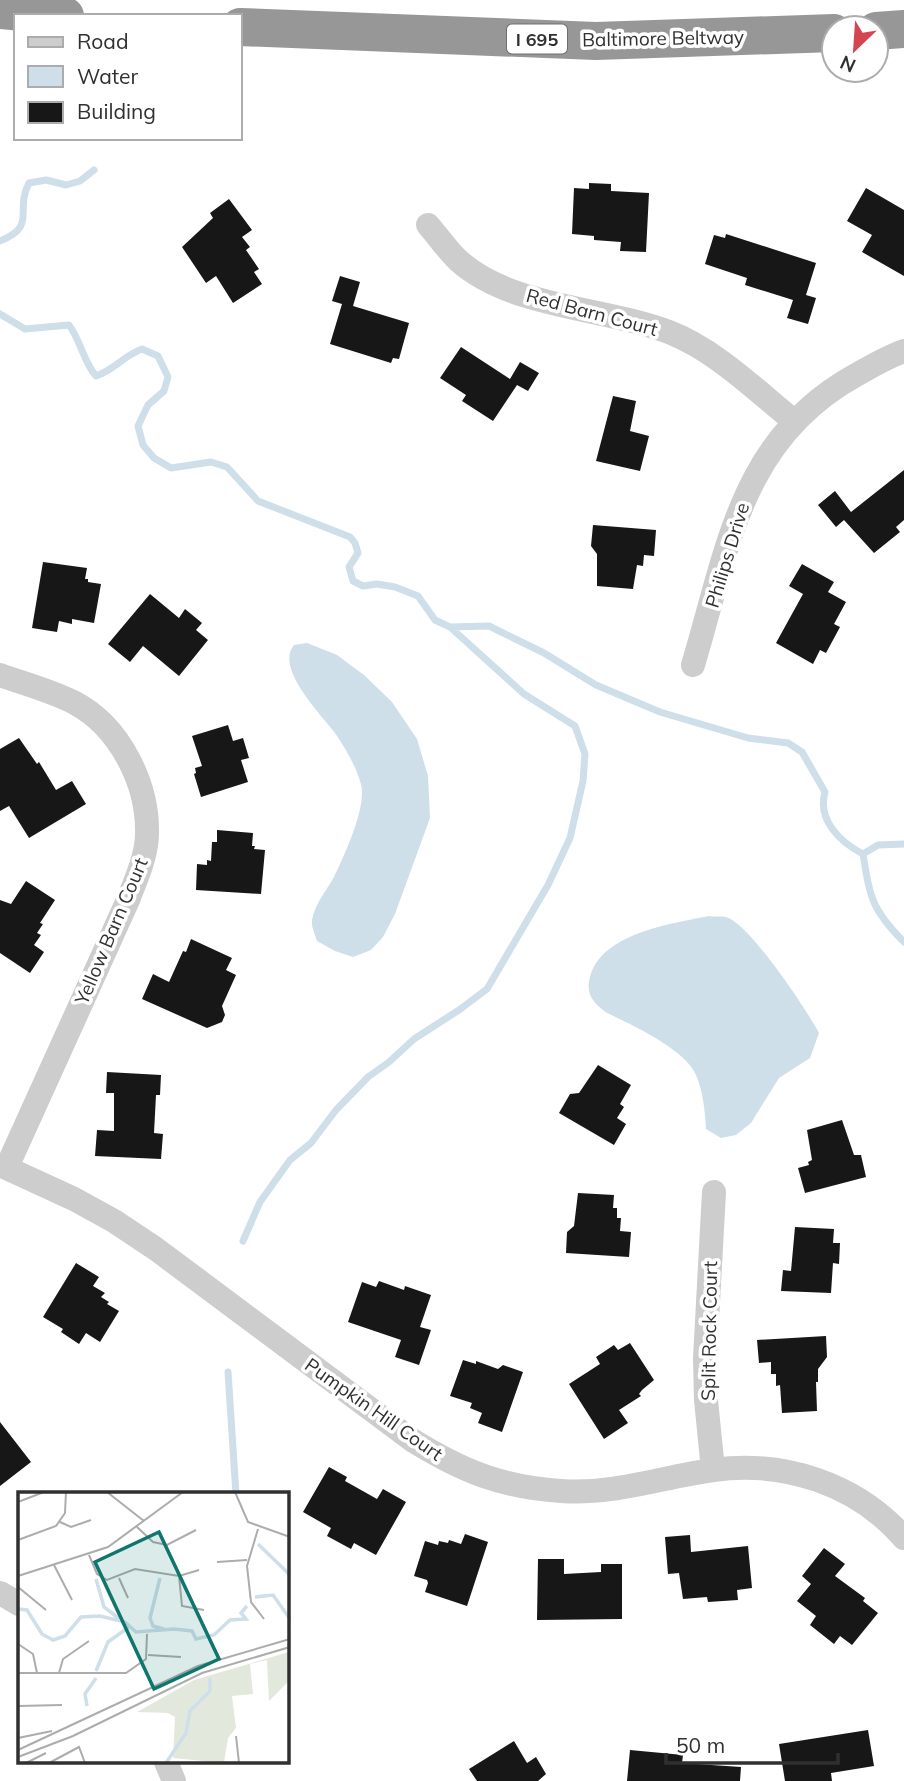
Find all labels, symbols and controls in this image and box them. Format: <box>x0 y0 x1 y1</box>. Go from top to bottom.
legend <box>14 14 242 140</box>
north arrow <box>820 14 890 84</box>
road number: I 695 <box>507 24 567 54</box>
street label: Baltimore Beltway <box>582 25 744 51</box>
text: Road <box>77 28 128 54</box>
text: N <box>836 50 859 78</box>
text: Water <box>77 63 138 89</box>
text: Building <box>77 98 156 124</box>
street label: Red Barn Court <box>524 283 661 341</box>
street label: Philips Drive <box>700 499 754 611</box>
street label: Yellow Barn Court <box>69 854 153 1009</box>
street label: Split Rock Court <box>696 1260 722 1401</box>
street label: Pumpkin Hill Court <box>300 1352 448 1466</box>
inset map <box>18 1492 289 1764</box>
scale bar <box>666 1722 838 1766</box>
text: 50 m <box>676 1732 725 1758</box>

